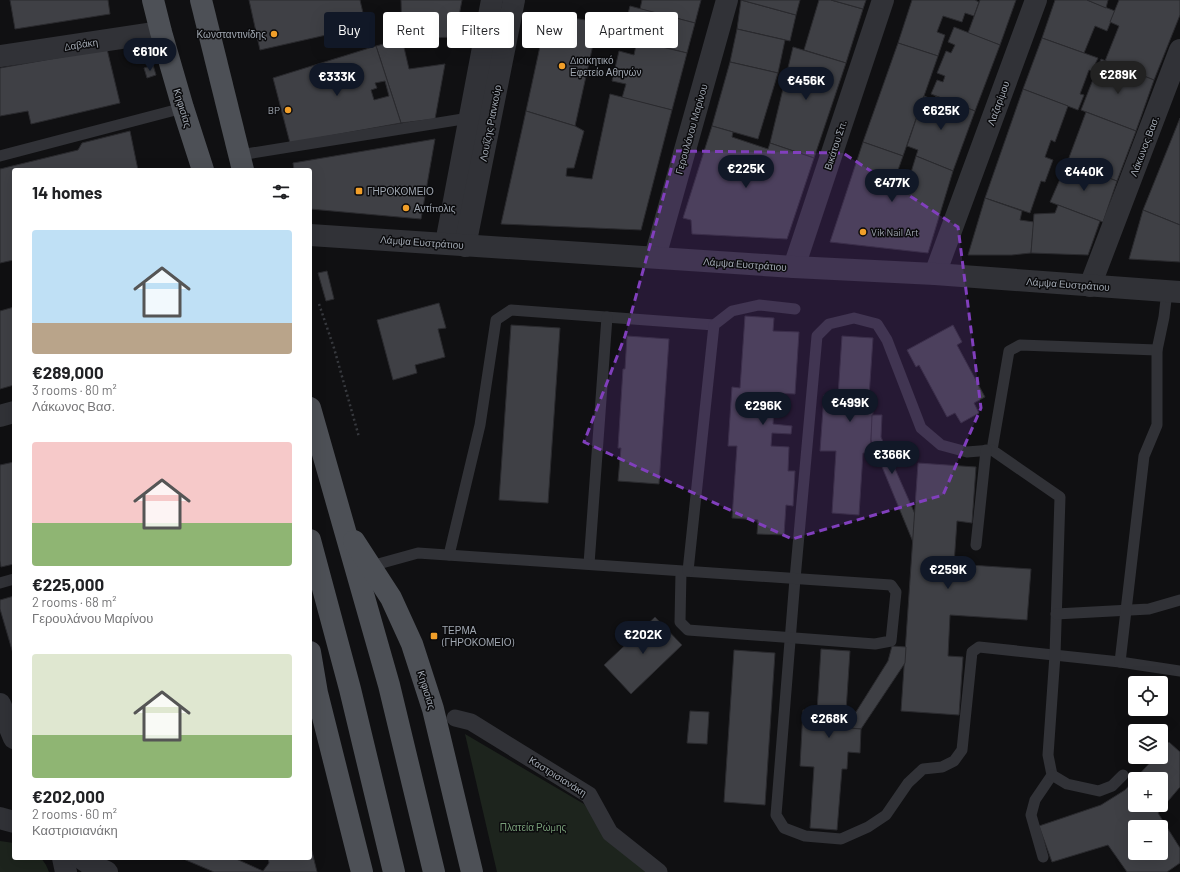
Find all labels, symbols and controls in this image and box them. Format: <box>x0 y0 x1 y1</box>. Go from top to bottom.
chip: Buy <box>324 12 375 48</box>
chip: Rent <box>383 12 439 48</box>
chip: Filters <box>447 12 514 48</box>
chip: New <box>522 12 577 48</box>
chip: Apartment <box>585 12 678 48</box>
place label: Κωνσταντινίδης <box>197 28 266 40</box>
marker: Κωνσταντινίδης <box>269 29 279 39</box>
street label: Δαβάκη <box>63 35 99 53</box>
pin: €610K <box>122 38 178 72</box>
text: €610K <box>132 43 168 59</box>
place label: Διοικητικό Εφετείο Αθηνών <box>570 54 641 78</box>
marker: Διοικητικό Εφετείο Αθηνών <box>557 61 567 71</box>
pin: €289K <box>1090 61 1146 95</box>
pin: €333K <box>309 63 365 97</box>
text: €289K <box>1099 66 1137 82</box>
pin: €456K <box>778 67 834 101</box>
text: €333K <box>318 68 356 84</box>
text: €456K <box>787 72 825 88</box>
street label: Λαζαρίμου <box>984 79 1013 127</box>
street label: Γερουλάνου Μαρίνου <box>672 82 710 176</box>
street label: Λουΐζης Ριανκούρ <box>477 83 504 163</box>
street label: Κηφισίας <box>171 87 195 129</box>
pin: €625K <box>913 97 969 131</box>
text: €625K <box>922 102 960 118</box>
place label: BP <box>268 104 280 116</box>
marker: BP <box>283 105 293 115</box>
street label: Λάκωνος Βασ. <box>1127 114 1161 178</box>
street label: Βικάτου Σπ. <box>821 119 849 171</box>
pin: €225K <box>718 155 774 189</box>
pin: €440K <box>1056 158 1112 192</box>
text: €225K <box>727 160 765 176</box>
text: €440K <box>1064 163 1104 179</box>
pin: €477K <box>864 169 920 203</box>
text: €477K <box>874 174 910 190</box>
icon: filters <box>270 181 292 203</box>
text: 14 homes <box>32 182 102 202</box>
place label: ΓΗΡΟΚΟΜΕΙΟ <box>367 185 434 197</box>
marker: ΓΗΡΟΚΟΜΕΙΟ <box>354 186 364 196</box>
place label: Αντίπολις <box>414 202 456 214</box>
marker: Αντίπολις <box>401 203 411 213</box>
place label: Vik Nail Art <box>871 226 919 238</box>
marker: Vik Nail Art <box>858 227 868 237</box>
street label: Λάμψα Ευστράτιου <box>380 233 464 251</box>
street label: Λάμψα Ευστράτιου <box>703 255 787 273</box>
icon: home <box>126 256 198 328</box>
street label: Λάμψα Ευστράτιου <box>1026 275 1110 293</box>
text: €289,000 <box>32 362 104 382</box>
text: 3 rooms · 80 m² <box>32 382 117 398</box>
pin: €499K <box>822 389 878 423</box>
pin: €296K <box>735 392 791 426</box>
text: €499K <box>831 394 869 410</box>
text: €296K <box>744 397 782 413</box>
text: Λάκωνος Βασ. <box>32 398 115 414</box>
pin: €366K <box>864 441 920 475</box>
text: €366K <box>873 446 911 462</box>
icon: home <box>126 468 198 540</box>
pin: €259K <box>920 556 976 590</box>
text: €259K <box>929 561 967 577</box>
text: €225,000 <box>32 574 104 594</box>
text: 2 rooms · 68 m² <box>32 594 116 610</box>
text: Γερουλάνου Μαρίνου <box>32 610 153 626</box>
pin: €202K <box>615 621 671 655</box>
place label: ΤΕΡΜΑ (ΓΗΡΟΚΟΜΕΙΟ) <box>441 624 514 648</box>
text: €202K <box>624 626 662 642</box>
marker: ΤΕΡΜΑ (ΓΗΡΟΚΟΜΕΙΟ) <box>429 631 439 641</box>
street label: Κηφισίας <box>415 669 439 711</box>
map controls <box>1128 676 1168 860</box>
button: locate <box>1128 676 1168 716</box>
icon: home <box>126 680 198 752</box>
pin: €268K <box>801 705 857 739</box>
text: €268K <box>810 710 848 726</box>
button: layers <box>1128 724 1168 764</box>
street label: Καστρισιανάκη <box>527 753 589 799</box>
button: + <box>1128 772 1168 812</box>
text: €202,000 <box>32 786 105 806</box>
text: 2 rooms · 60 m² <box>32 806 117 822</box>
button: − <box>1128 820 1168 860</box>
park label: Πλατεία Ρώμης <box>500 821 566 833</box>
text: Καστρισιανάκη <box>32 822 118 838</box>

